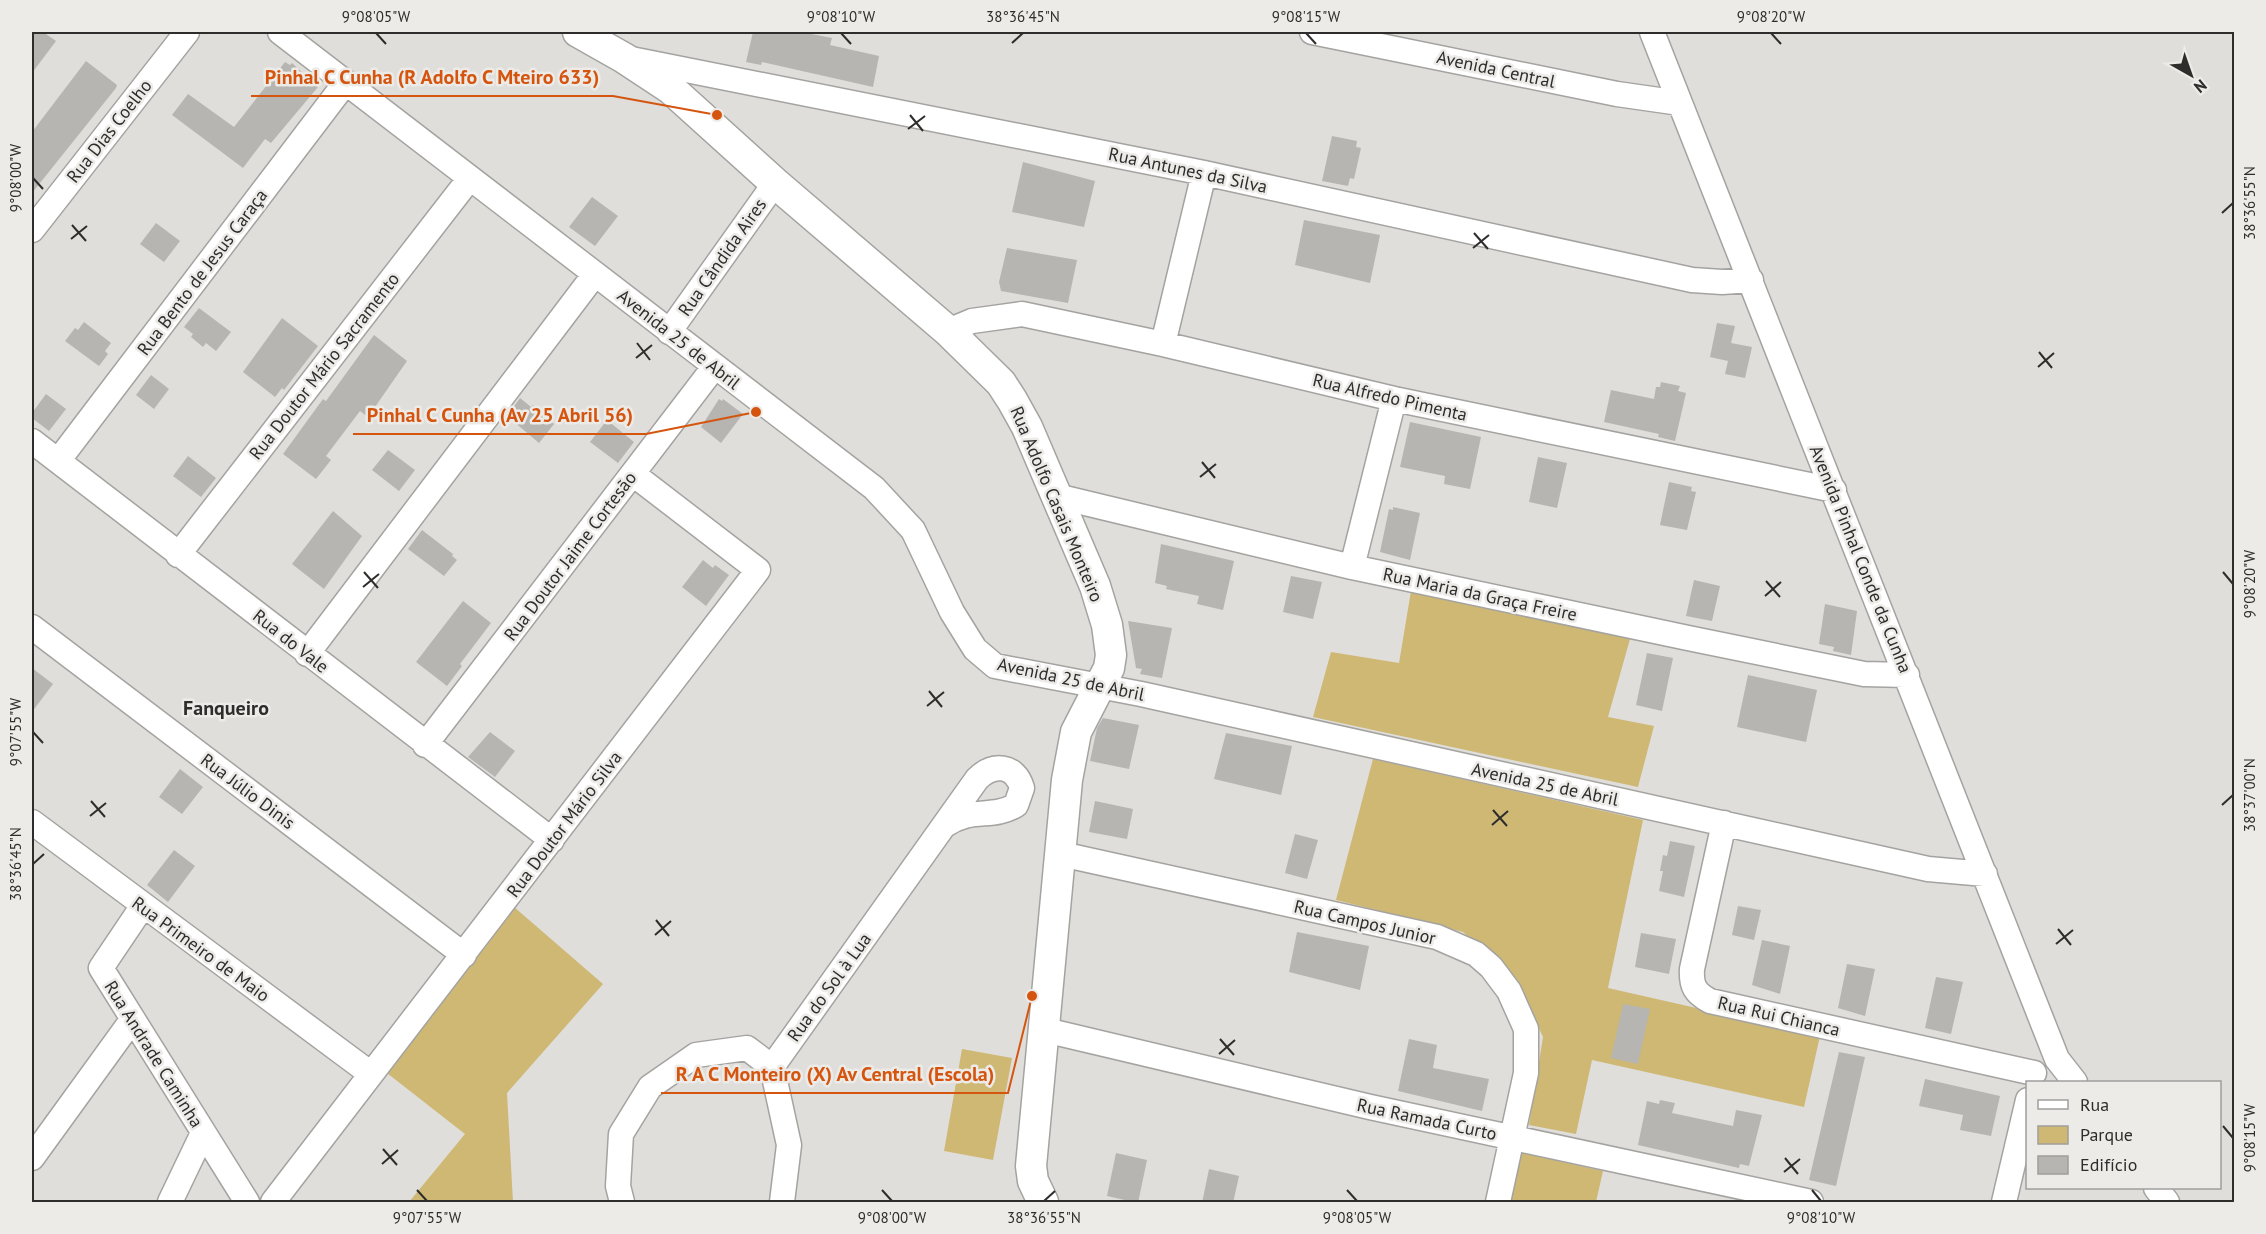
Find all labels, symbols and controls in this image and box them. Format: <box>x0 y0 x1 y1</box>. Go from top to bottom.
text: 9°08'05"W <box>342 7 411 26</box>
text: 9°08'10"W <box>807 7 876 26</box>
text: 38°36'45"N <box>986 7 1060 26</box>
text: 9°08'15"W <box>1272 7 1341 26</box>
text: 9°08'20"W <box>1737 7 1806 26</box>
street label: Avenida Central <box>1435 45 1558 93</box>
north arrow <box>2161 45 2221 105</box>
callout: Pinhal C Cunha (R Adolfo C Mteiro 633) <box>251 58 613 96</box>
text: Pinhal C Cunha (R Adolfo C Mteiro 633) <box>265 64 599 90</box>
street label: Rua Dias Coelho <box>61 75 157 187</box>
text: N <box>2190 75 2211 98</box>
street label: Rua Antunes da Silva <box>1107 142 1269 198</box>
text: 9°08'00"W <box>6 143 25 212</box>
text: 38°36'55"N <box>2240 166 2259 240</box>
street label: Rua Bento de Jesus Caraça <box>132 184 272 360</box>
street label: Rua Cândida Aires <box>673 194 771 320</box>
street label: Rua Doutor Mário Sacramento <box>244 268 404 464</box>
street label: Avenida 25 de Abril <box>613 284 746 395</box>
street label: Rua Alfredo Pimenta <box>1311 368 1469 426</box>
callout: Pinhal C Cunha (Av 25 Abril 56) <box>353 396 646 434</box>
text: Pinhal C Cunha (Av 25 Abril 56) <box>367 402 633 428</box>
street label: Rua Adolfo Casais Monteiro <box>1005 403 1109 605</box>
street label: Avenida Pinhal Conde da Cunha <box>1805 442 1917 676</box>
street label: Rua Doutor Jaime Cortesão <box>499 467 641 645</box>
text: 9°08'20"W <box>2240 549 2259 618</box>
street label: Rua Maria da Graça Freire <box>1381 562 1579 626</box>
street label: Rua do Vale <box>248 604 334 678</box>
street label: Avenida 25 de Abril <box>995 652 1147 706</box>
district label: Fanqueiro <box>183 695 269 721</box>
text: 9°07'55"W <box>6 697 25 766</box>
street label: Rua Doutor Mário Silva <box>501 746 627 902</box>
street label: Rua Júlio Dinis <box>196 748 300 834</box>
street label: Avenida 25 de Abril <box>1469 757 1621 811</box>
text: 38°37'00"N <box>2240 758 2259 832</box>
text: 38°36'45"N <box>6 827 25 901</box>
street label: Rua Primeiro de Maio <box>128 891 274 1007</box>
street label: Rua Campos Junior <box>1292 895 1438 949</box>
street label: Rua do Sol à Lua <box>782 928 876 1046</box>
street label: Rua Andrade Caminha <box>99 976 209 1132</box>
street label: Rua Rui Chianca <box>1716 991 1842 1041</box>
callout: R A C Monteiro (X) Av Central (Escola) <box>661 1055 1008 1093</box>
text: R A C Monteiro (X) Av Central (Escola) <box>676 1061 994 1087</box>
legend <box>2026 1081 2221 1189</box>
street label: Rua Ramada Curto <box>1355 1093 1499 1145</box>
text: Rua <box>2080 1093 2109 1116</box>
text: 9°08'15"W <box>2240 1103 2259 1172</box>
text: Parque <box>2080 1123 2133 1146</box>
text: Edifício <box>2080 1153 2137 1176</box>
text: 9°07'55"W <box>393 1208 462 1227</box>
text: 9°08'00"W <box>858 1208 927 1227</box>
text: 38°36'55"N <box>1007 1208 1081 1227</box>
text: 9°08'05"W <box>1323 1208 1392 1227</box>
text: 9°08'10"W <box>1787 1208 1856 1227</box>

